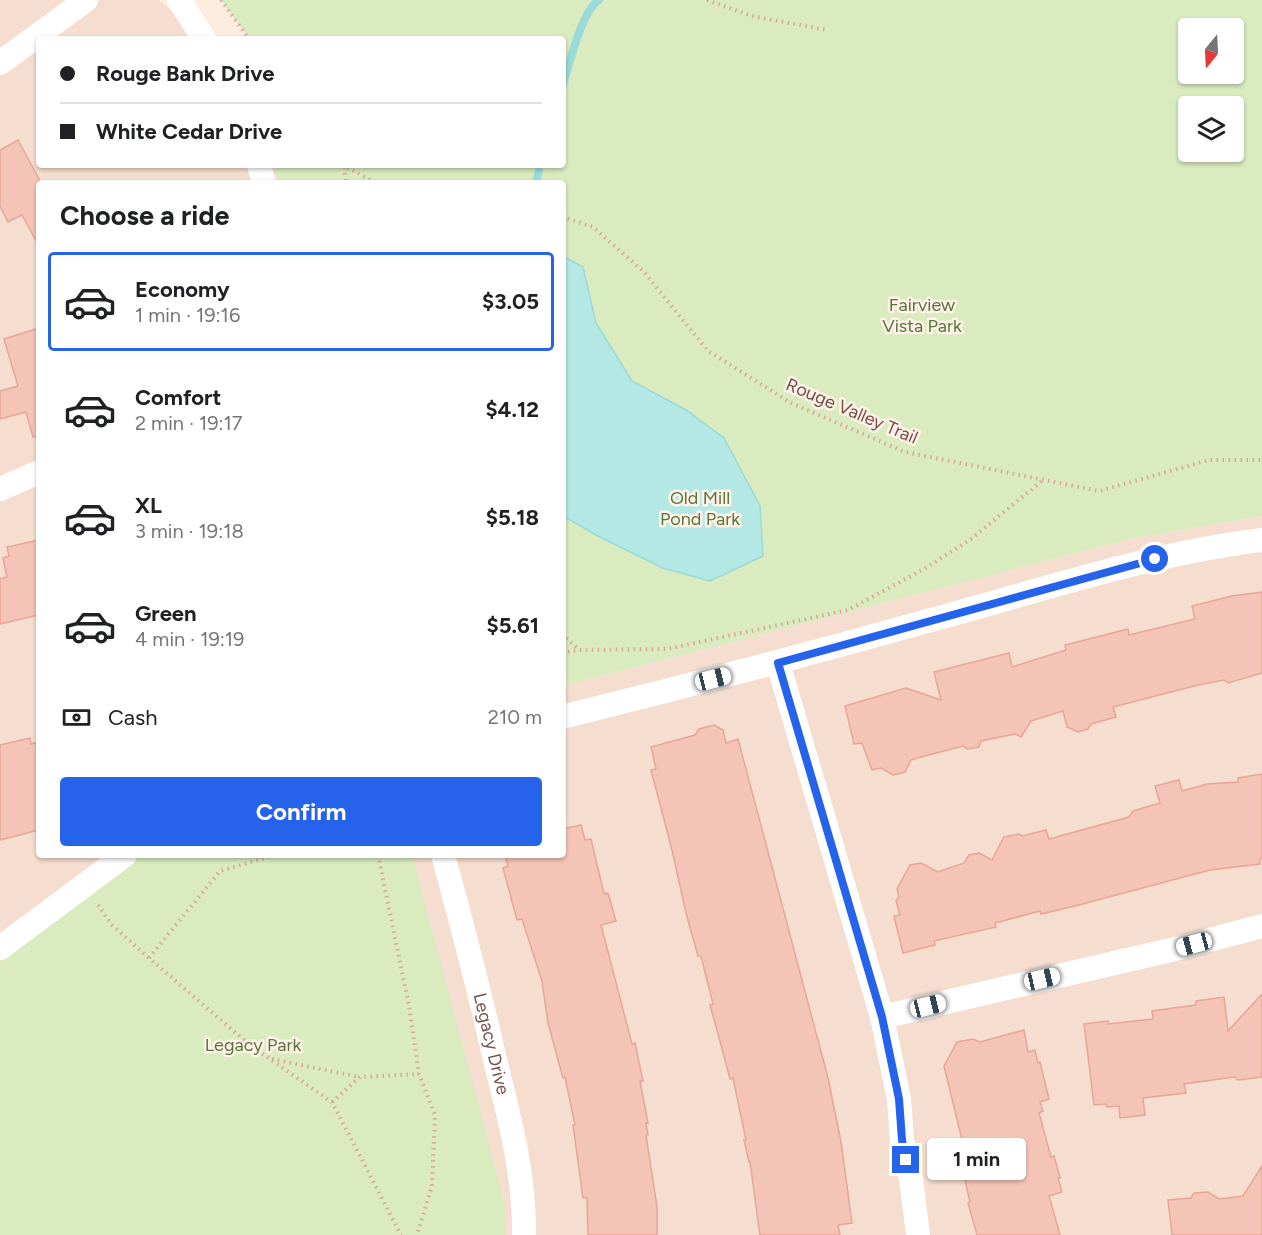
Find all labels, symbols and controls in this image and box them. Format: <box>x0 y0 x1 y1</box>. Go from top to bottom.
north arrow <box>1178 18 1244 84</box>
map controls <box>1178 18 1244 162</box>
text: Rouge Bank Drive <box>96 60 274 87</box>
button: layers <box>1178 96 1244 162</box>
text: White Cedar Drive <box>96 118 282 145</box>
text: Choose a ride <box>60 199 229 232</box>
icon: car <box>63 275 117 329</box>
text: Economy <box>135 276 230 303</box>
text: $3.05 <box>482 288 539 315</box>
park label: Fairview Vista Park <box>882 294 962 337</box>
text: 1 min · 19:16 <box>135 303 240 327</box>
street label: Rouge Valley Trail <box>783 373 921 449</box>
icon: car <box>63 383 117 437</box>
text: Comfort <box>135 384 221 411</box>
text: $4.12 <box>485 396 539 423</box>
text: 2 min · 19:17 <box>135 411 243 435</box>
park label: Old Mill Pond Park <box>660 487 740 530</box>
icon: car <box>63 491 117 545</box>
text: XL <box>135 492 162 519</box>
text: $5.18 <box>486 504 539 531</box>
text: 3 min · 19:18 <box>135 519 244 543</box>
route start <box>1141 545 1168 572</box>
icon: car <box>63 599 117 653</box>
text: Green <box>135 600 197 627</box>
text: $5.61 <box>487 612 539 639</box>
text: 4 min · 19:19 <box>135 627 244 651</box>
car <box>693 666 733 692</box>
icon: cash <box>60 701 93 734</box>
text: Cash <box>108 704 158 731</box>
text: 210 m <box>488 705 542 729</box>
button: Confirm <box>60 777 542 846</box>
car <box>1174 931 1214 957</box>
car <box>1022 966 1062 992</box>
street label: Legacy Drive <box>469 991 514 1097</box>
car <box>908 993 948 1019</box>
park label: Legacy Park <box>205 1034 302 1056</box>
callout: 1 min <box>927 1139 1026 1181</box>
route end <box>892 1146 919 1173</box>
text: 1 min <box>953 1147 1000 1171</box>

